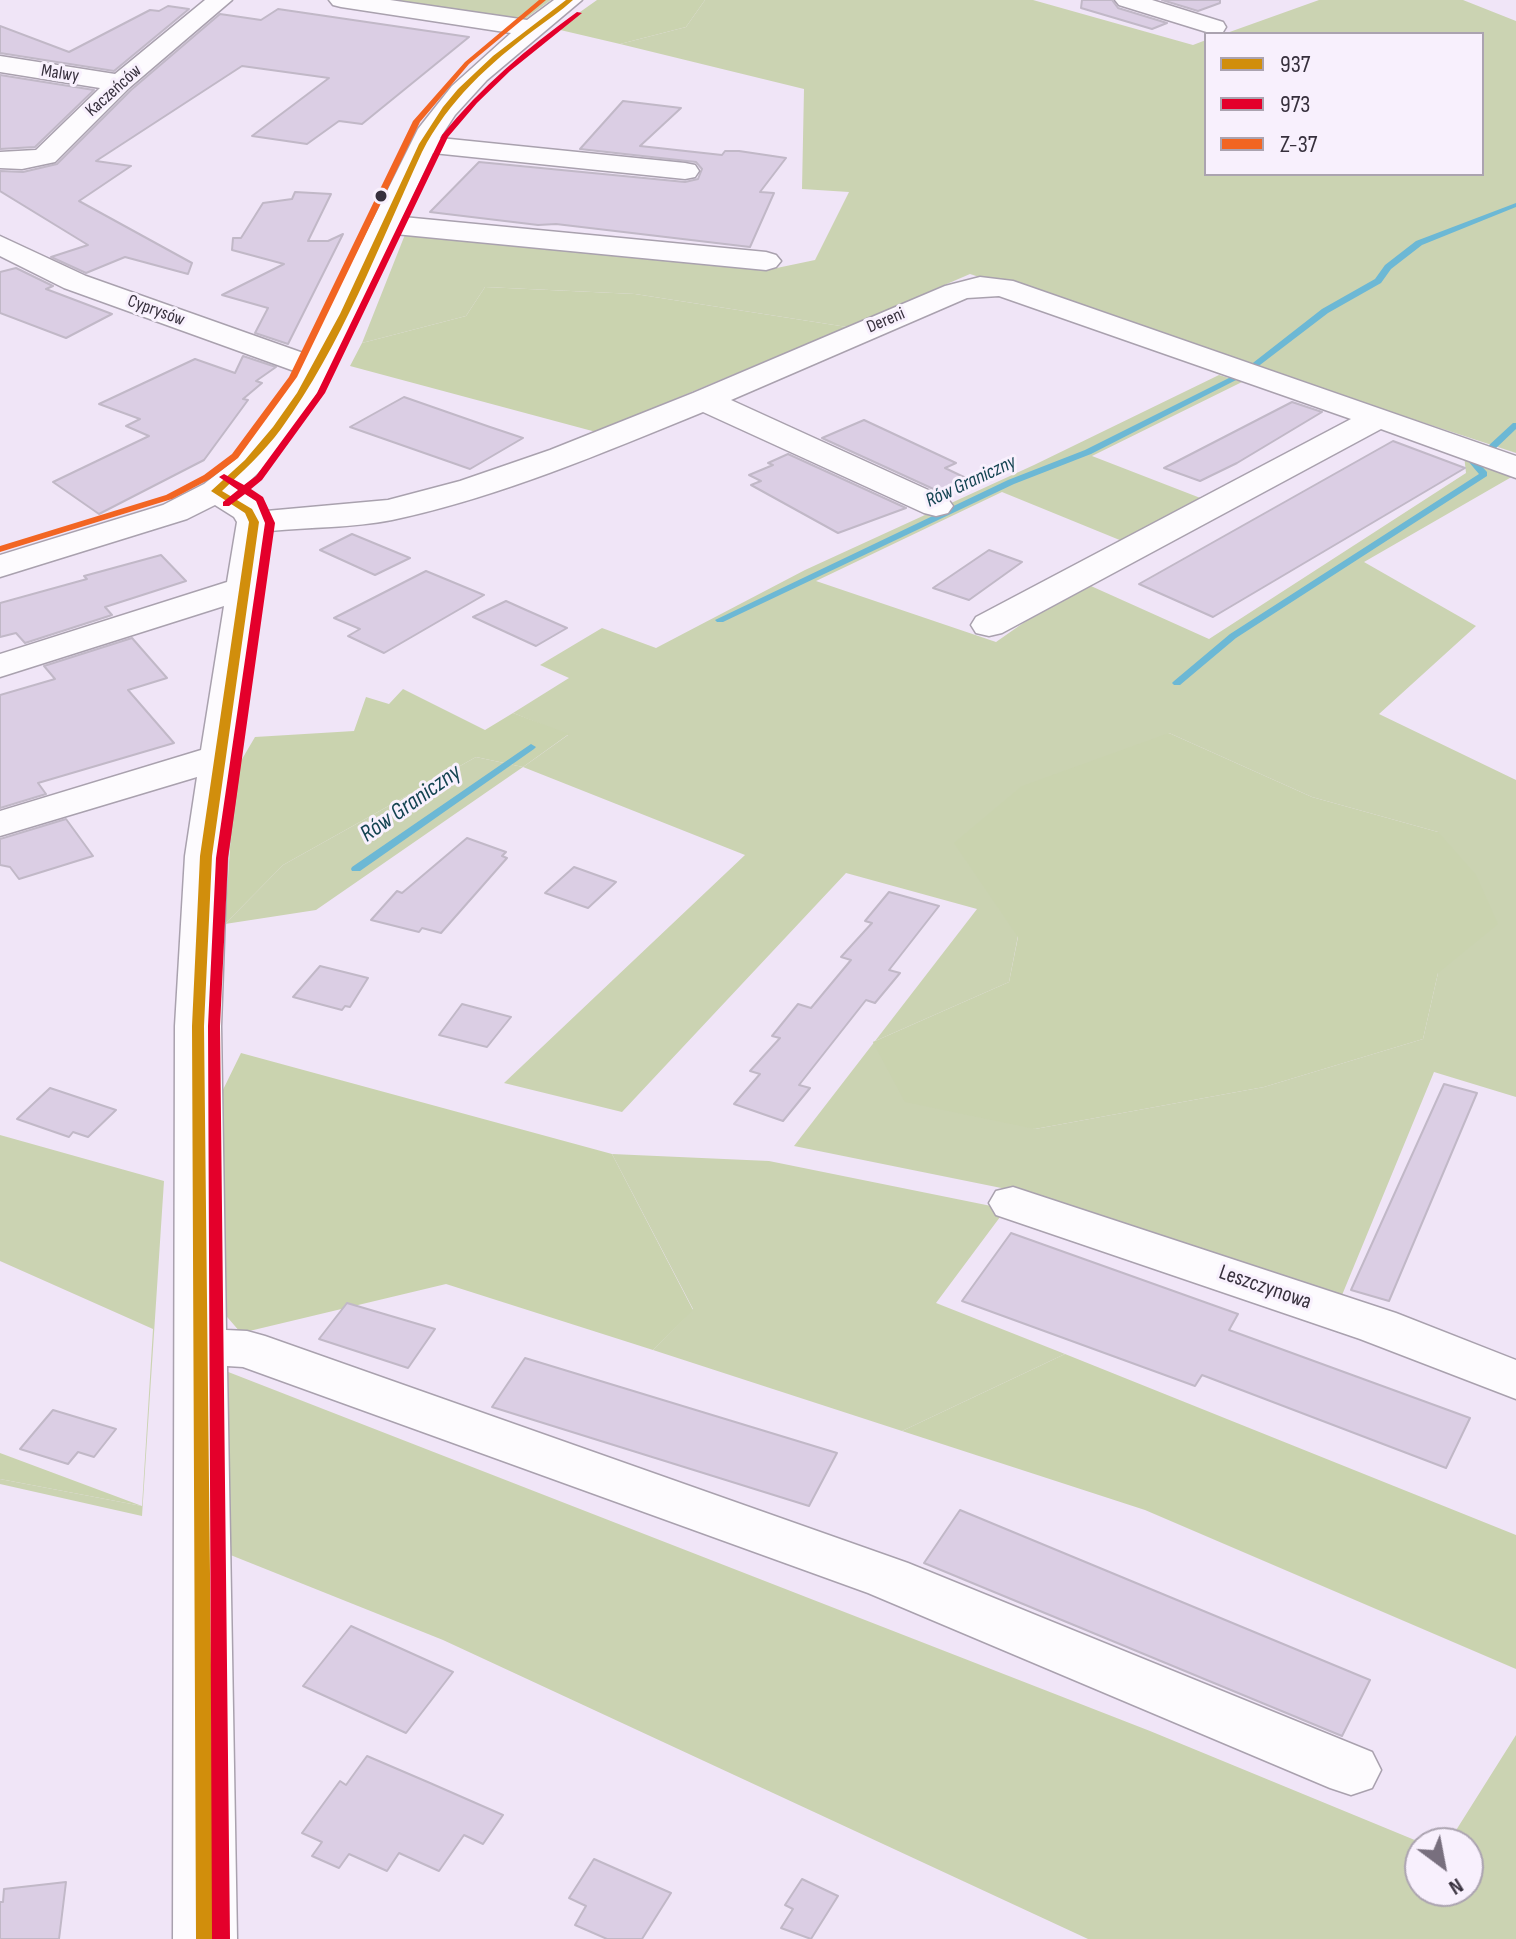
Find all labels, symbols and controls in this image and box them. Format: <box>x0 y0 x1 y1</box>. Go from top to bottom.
legend <box>1204 32 1484 176</box>
text: 937 <box>1280 50 1310 79</box>
street label: Malwy <box>40 60 80 88</box>
street label: Kaczeńców <box>82 60 146 122</box>
text: 973 <box>1280 90 1310 119</box>
text: Z-37 <box>1280 130 1317 159</box>
unlabelled marker <box>373 188 389 204</box>
street label: Cyprysów <box>124 291 188 331</box>
street label: Dereni <box>864 303 908 339</box>
water label: Rów Graniczny <box>922 451 1020 513</box>
water label: Rów Graniczny <box>355 759 467 849</box>
street label: Leszczynowa <box>1215 1260 1315 1316</box>
north arrow <box>1404 1827 1484 1907</box>
text: N <box>1444 1872 1468 1901</box>

